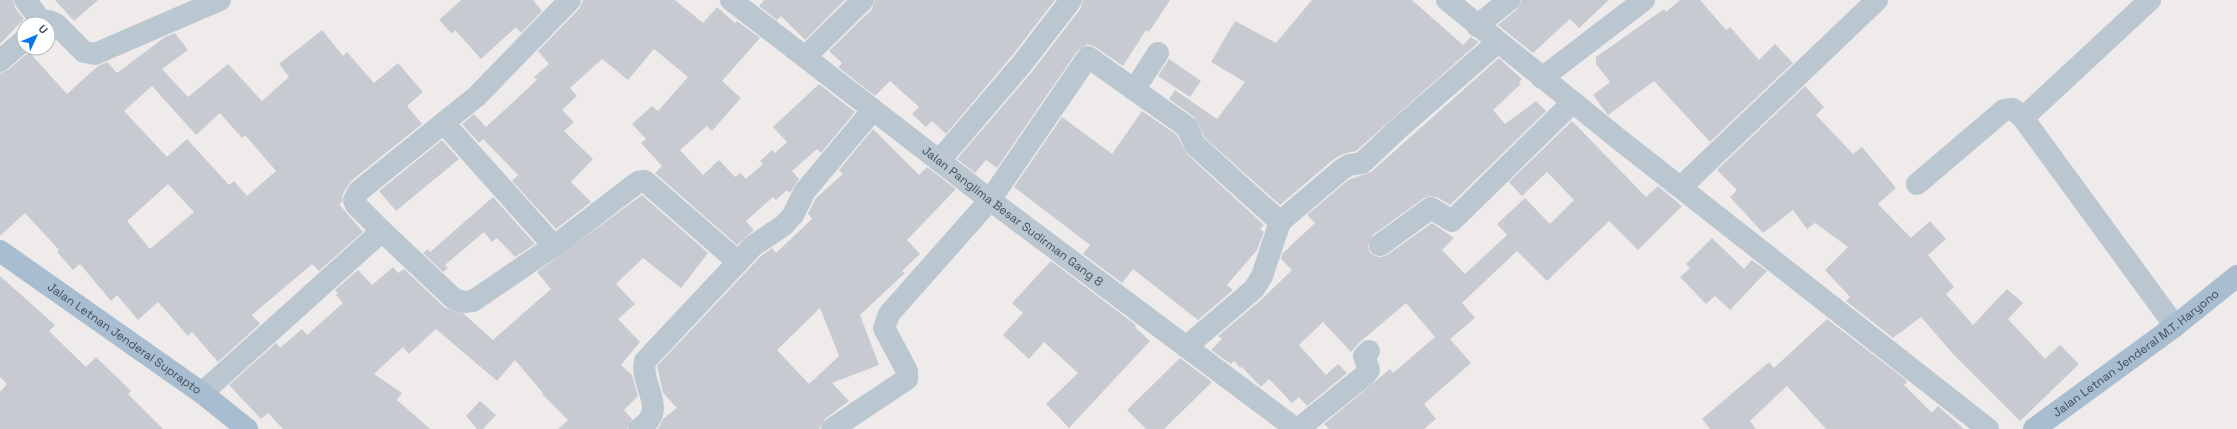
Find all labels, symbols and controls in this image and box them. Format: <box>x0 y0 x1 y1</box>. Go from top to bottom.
north arrow <box>16 16 56 56</box>
text: U <box>36 22 51 37</box>
street label: Jalan Panglima Besar Sudirman Gang 8 <box>919 142 1106 290</box>
street label: Jalan Letnan Jenderal Suprapto <box>44 279 205 398</box>
street label: Jalan Letnan Jenderal M.T. Haryono <box>2050 286 2222 421</box>

